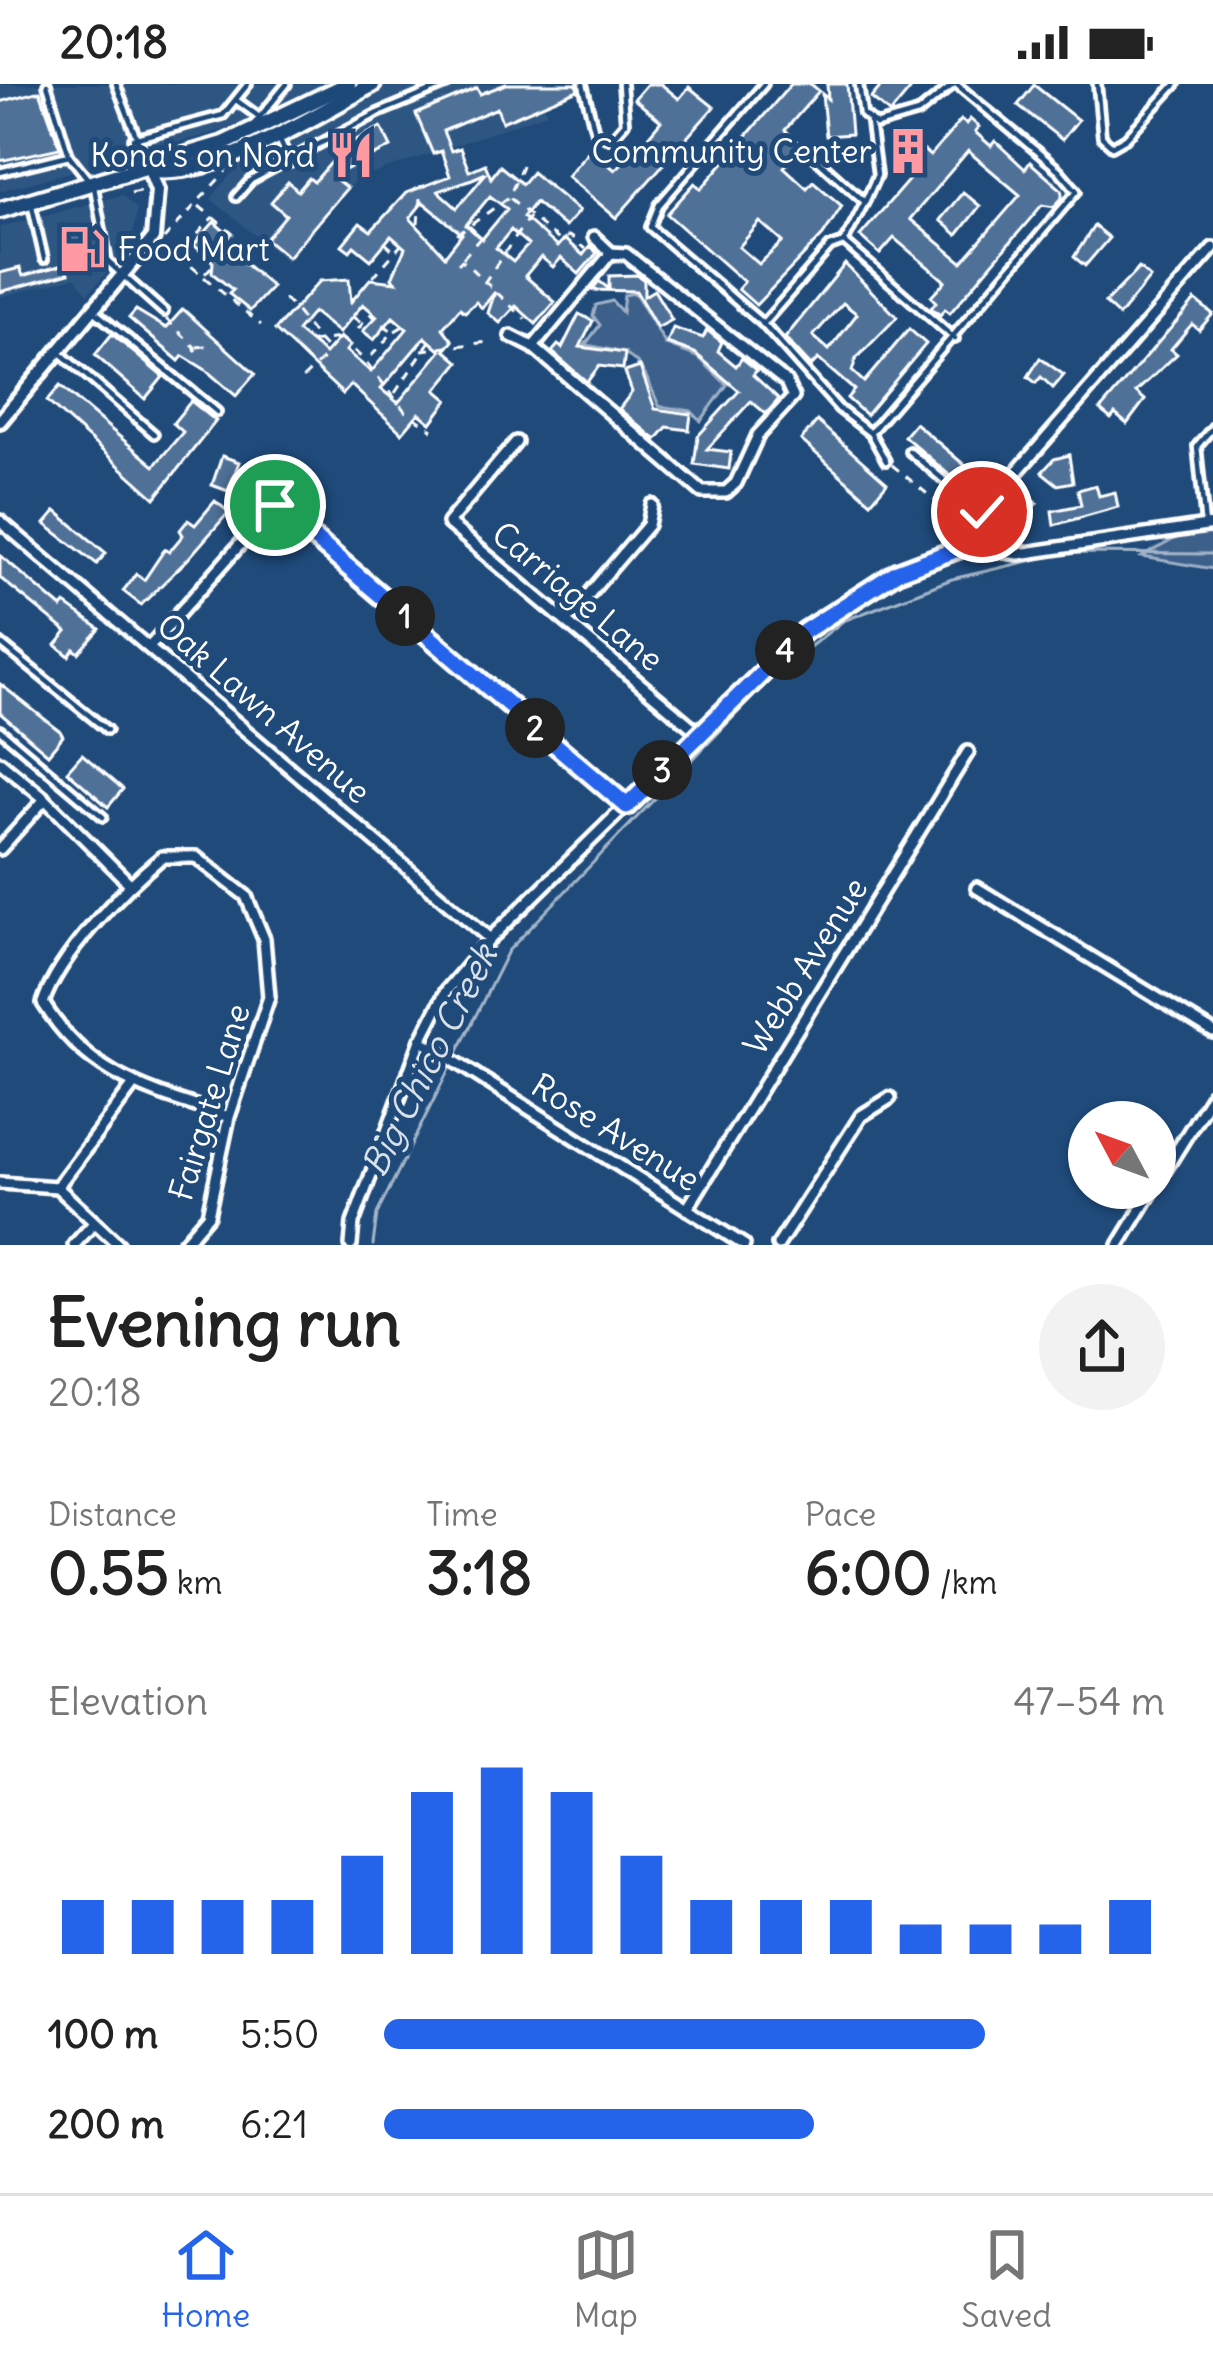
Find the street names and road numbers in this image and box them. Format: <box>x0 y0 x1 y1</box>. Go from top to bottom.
street label: Carriage Lane <box>484 512 672 680</box>
street label: Oak Lawn Avenue <box>149 604 379 812</box>
street label: Webb Avenue <box>734 869 876 1063</box>
street label: Fairgate Lane <box>159 999 259 1205</box>
street label: Rose Avenue <box>524 1064 708 1200</box>

